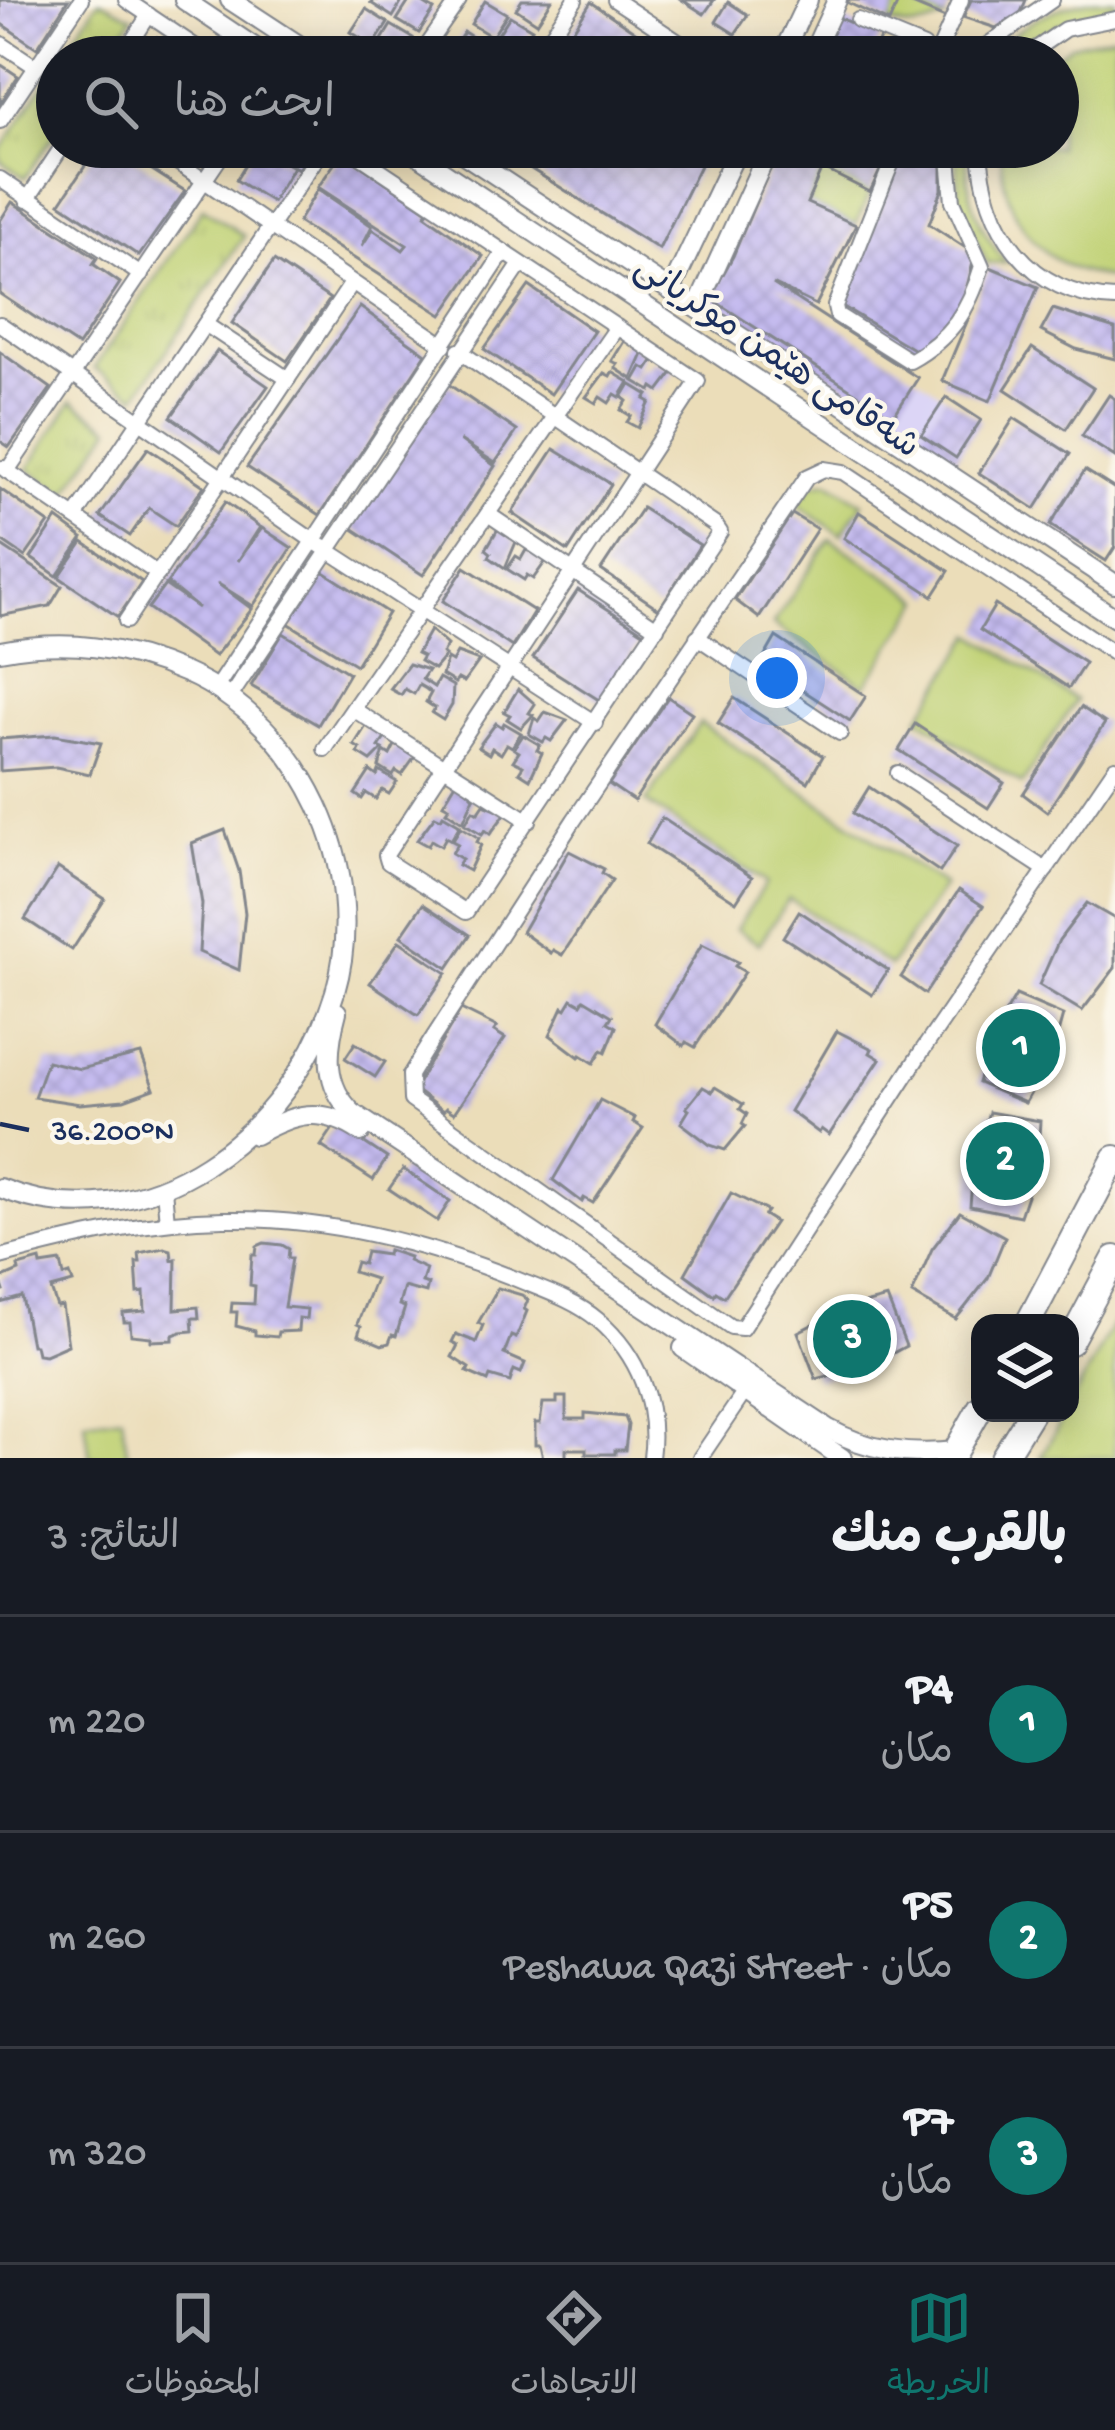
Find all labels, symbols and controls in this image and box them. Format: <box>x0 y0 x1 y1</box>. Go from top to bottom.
search box <box>36 36 1079 168</box>
icon: search <box>78 69 144 135</box>
text: ابحث هنا <box>174 80 335 133</box>
street label: شەقامی هێمن موکریانی <box>625 248 926 471</box>
your location <box>747 648 807 708</box>
pin: 1 <box>982 1003 1060 1093</box>
pin: 2 <box>966 1116 1044 1206</box>
text: 36.200°N <box>51 1117 174 1152</box>
pin: 3 <box>813 1294 891 1384</box>
map controls <box>971 1314 1079 1422</box>
button: layers <box>971 1314 1079 1422</box>
text: بالقرب منك <box>831 1511 1067 1571</box>
text: النتائج: 3 <box>48 1517 180 1563</box>
text: P4 <box>907 1665 953 1718</box>
text: 220 m <box>48 1701 145 1747</box>
text: 1 <box>1020 1701 1036 1747</box>
text: مكان <box>881 1731 953 1777</box>
text: P5 <box>905 1881 953 1934</box>
text: 260 m <box>48 1917 146 1963</box>
text: 2 <box>1018 1917 1038 1963</box>
text: مكان · Peshawa Qazi Street <box>503 1947 953 1993</box>
text: P7 <box>905 2097 953 2150</box>
text: 320 m <box>48 2133 146 2179</box>
text: 3 <box>1018 2133 1038 2179</box>
text: مكان <box>881 2163 953 2209</box>
tab: المحفوظات <box>125 2285 261 2411</box>
tab: الاتجاهات <box>510 2285 638 2411</box>
tab: الخريطة <box>887 2285 990 2411</box>

